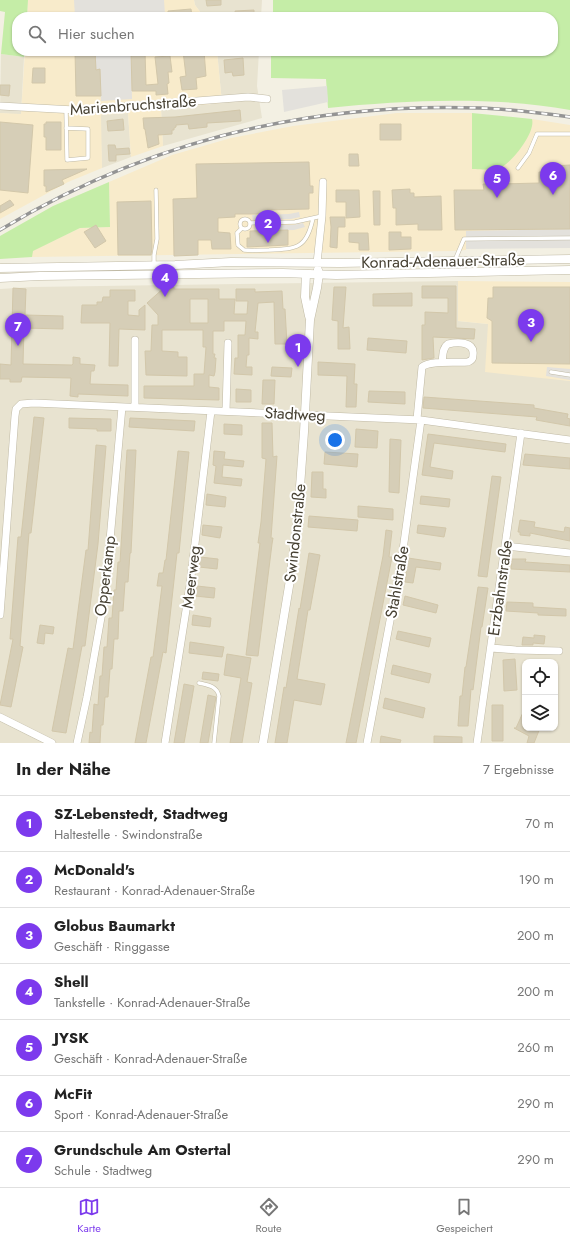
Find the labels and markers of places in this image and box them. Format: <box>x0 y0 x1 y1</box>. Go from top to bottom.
pin: 6 <box>540 162 566 195</box>
pin: 5 <box>484 165 510 198</box>
pin: 2 <box>255 210 281 243</box>
pin: 4 <box>152 264 178 297</box>
pin: 3 <box>518 309 544 342</box>
pin: 7 <box>5 313 31 346</box>
pin: 1 <box>285 334 311 367</box>

